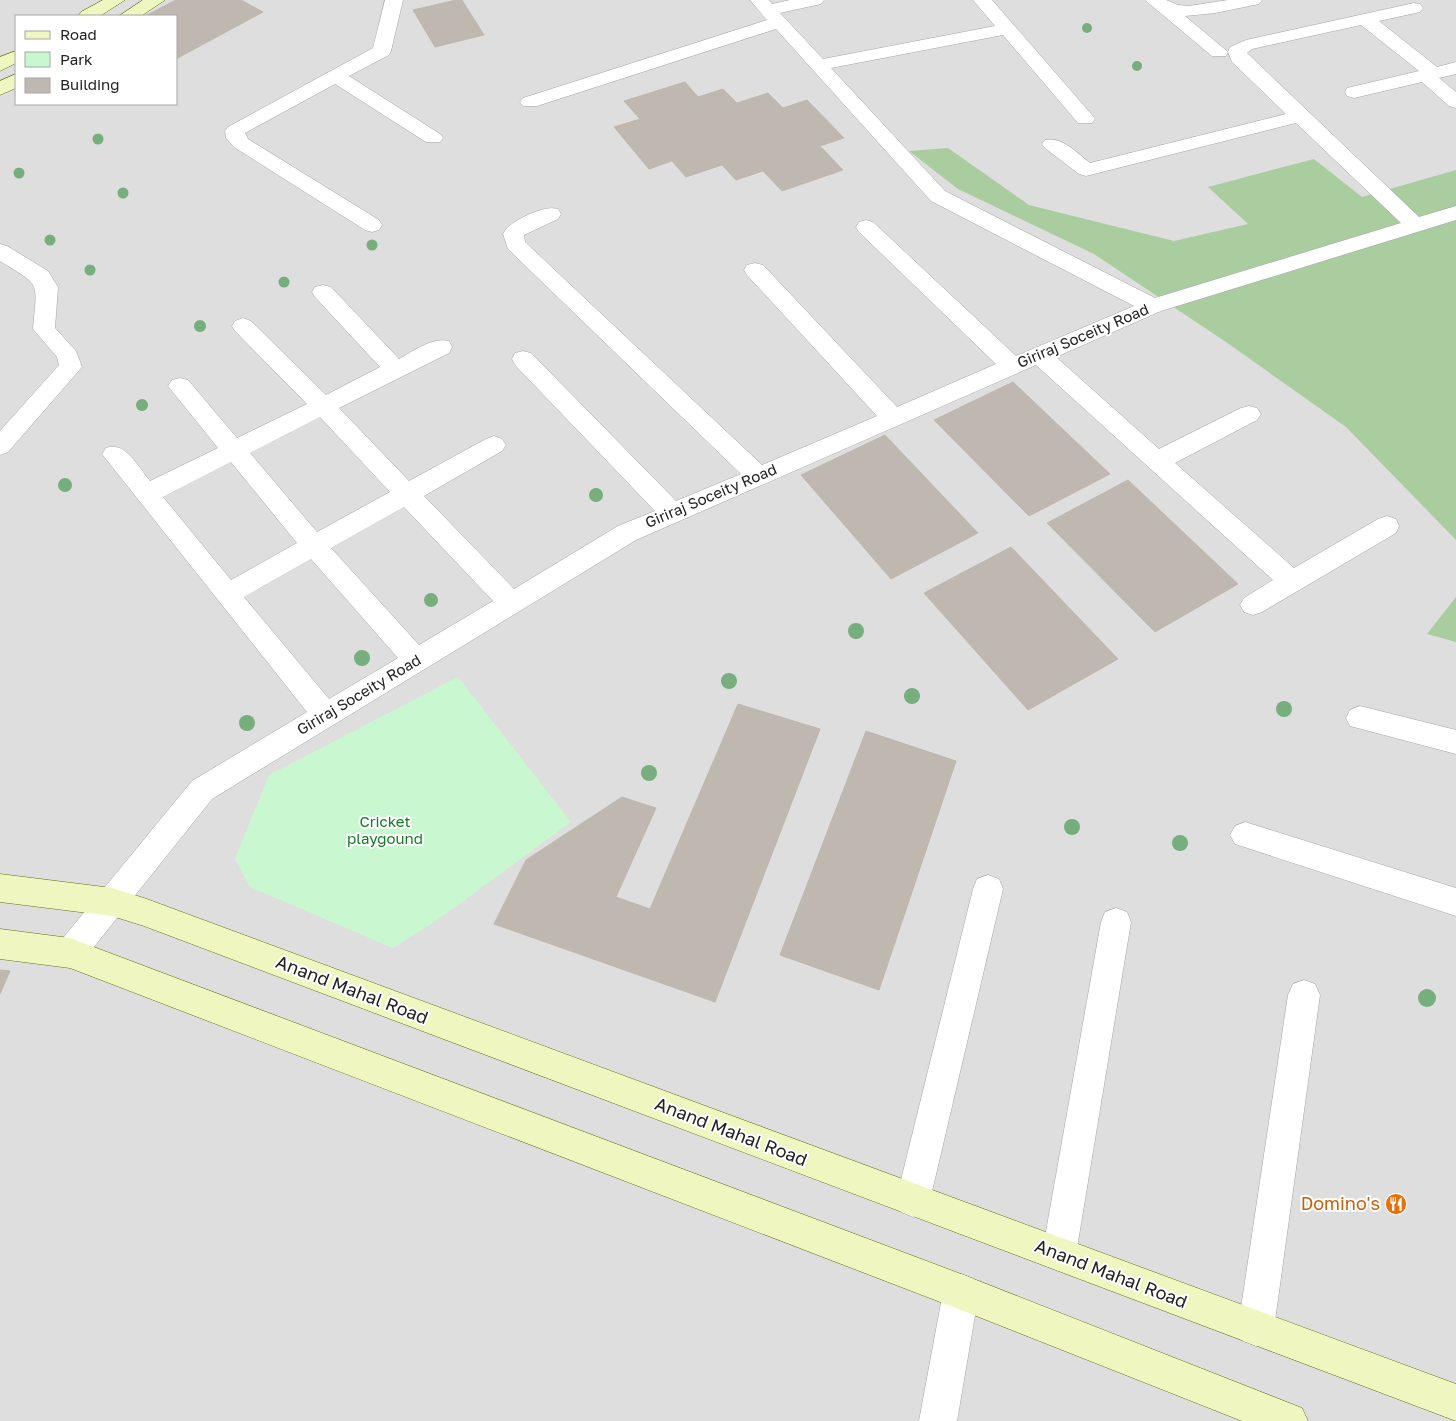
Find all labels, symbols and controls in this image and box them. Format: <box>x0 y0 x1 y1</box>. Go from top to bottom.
legend <box>15 15 178 105</box>
text: Road <box>60 25 97 43</box>
text: Park <box>60 50 93 68</box>
text: Building <box>60 75 120 93</box>
street label: Giriraj Soceity Road <box>1014 299 1151 371</box>
street label: Giriraj Soceity Road <box>642 459 779 531</box>
street label: Giriraj Soceity Road <box>293 650 424 738</box>
park label: Cricket playgound <box>347 812 423 847</box>
street label: Anand Mahal Road <box>273 950 432 1028</box>
street label: Anand Mahal Road <box>652 1092 811 1170</box>
place label: Domino's <box>1301 1192 1380 1214</box>
restaurant icon: Domino's <box>1384 1192 1408 1216</box>
street label: Anand Mahal Road <box>1032 1234 1191 1312</box>

